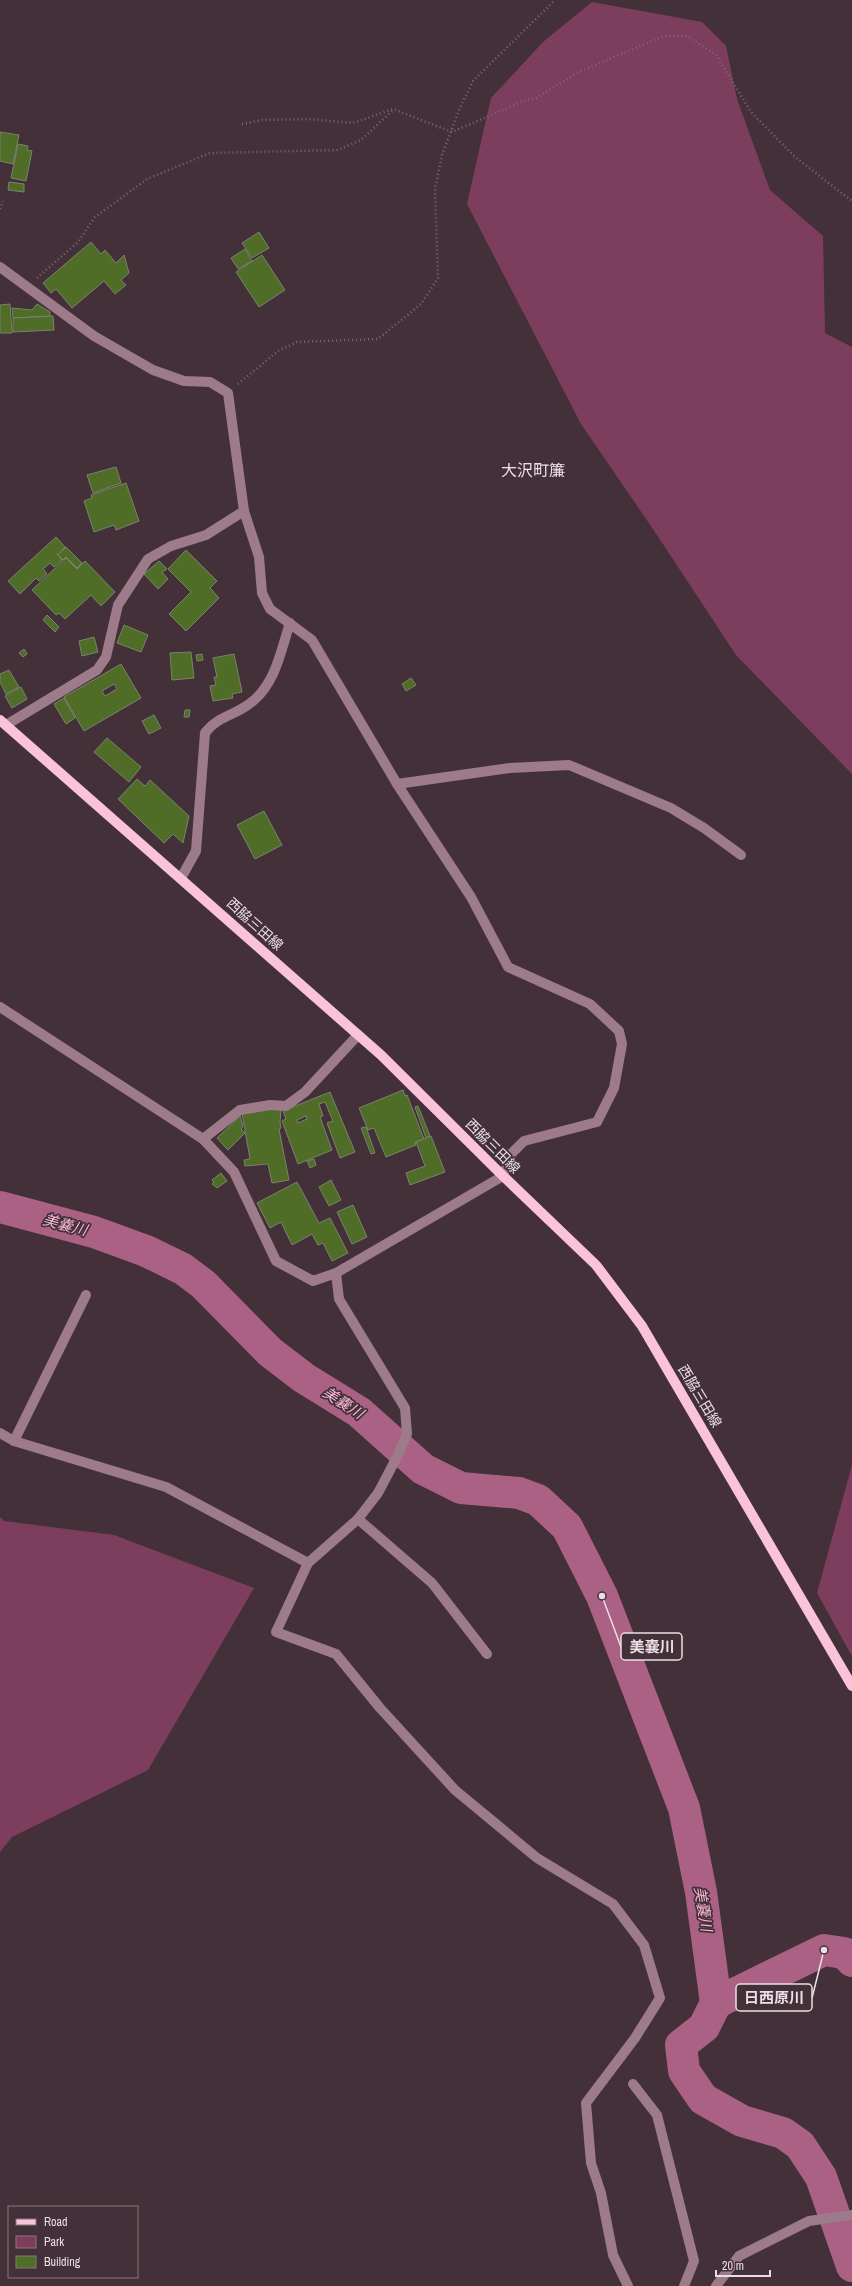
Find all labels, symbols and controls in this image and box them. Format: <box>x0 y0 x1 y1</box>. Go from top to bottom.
district label: 大沢町簾 <box>501 459 565 481</box>
street label: 西脇三田線 <box>223 894 287 954</box>
street label: 西脇三田線 <box>462 1115 524 1177</box>
water label: 美嚢川 <box>41 1209 92 1241</box>
street label: 西脇三田線 <box>674 1361 726 1431</box>
water label: 美嚢川 <box>319 1382 370 1425</box>
callout: 美嚢川 <box>621 1633 682 1660</box>
text: 美嚢川 <box>629 1636 675 1657</box>
water label: 美嚢川 <box>690 1885 718 1935</box>
callout: 日西原川 <box>736 1984 812 2011</box>
text: 日西原川 <box>744 1987 804 2008</box>
legend <box>8 2206 138 2278</box>
text: Road <box>44 2214 68 2230</box>
text: Park <box>44 2234 64 2250</box>
scale bar <box>716 2252 770 2278</box>
text: Building <box>44 2254 81 2270</box>
text: 20 m <box>722 2258 744 2274</box>

